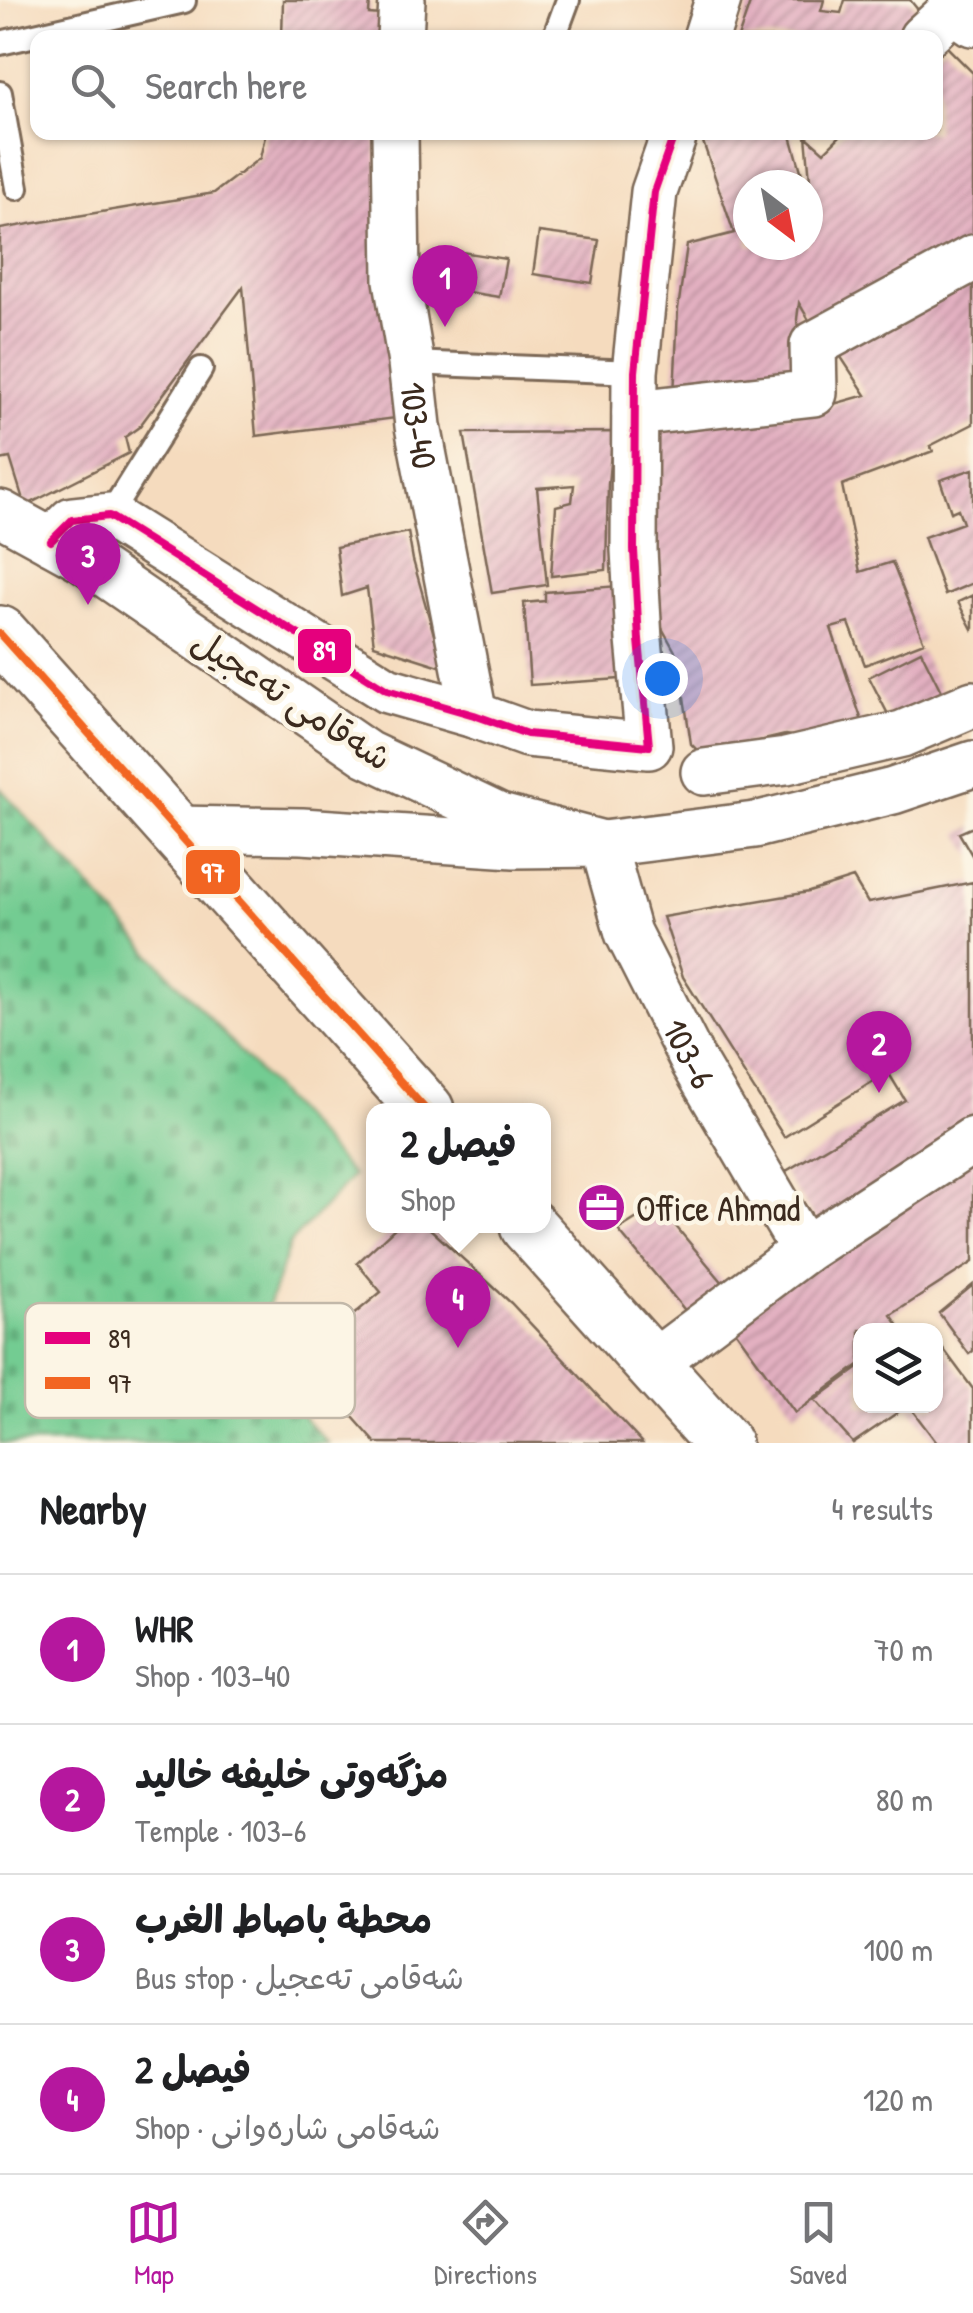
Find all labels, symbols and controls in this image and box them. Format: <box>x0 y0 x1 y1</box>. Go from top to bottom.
search box <box>30 30 943 140</box>
icon: search <box>65 58 120 113</box>
text: Search here <box>145 59 307 111</box>
north arrow <box>733 170 823 260</box>
pin: 1 <box>412 245 478 327</box>
street label: 103-40 <box>390 380 449 473</box>
pin: 3 <box>56 522 120 605</box>
street label: شەقامی تەعجیل <box>183 617 401 781</box>
line badge: 89 <box>296 627 353 675</box>
text: 89 <box>313 631 335 669</box>
your location <box>637 653 688 704</box>
line badge: 97 <box>184 848 242 896</box>
text: 97 <box>201 853 225 891</box>
pin: 2 <box>846 1010 912 1093</box>
street label: 103-6 <box>652 1011 727 1097</box>
popup <box>366 1103 551 1233</box>
text: فيصل 2 <box>400 1117 517 1169</box>
text: Shop <box>400 1178 455 1221</box>
office icon: Office Ahmad <box>575 1182 627 1234</box>
place label: Office Ahmad <box>636 1185 800 1232</box>
pin: 4 <box>426 1266 490 1348</box>
legend <box>25 1303 355 1418</box>
text: 89 <box>108 1319 130 1357</box>
map controls <box>853 1323 943 1413</box>
button: layers <box>853 1323 943 1413</box>
text: 97 <box>108 1364 132 1402</box>
text: Nearby <box>40 1480 147 1537</box>
text: 4 results <box>832 1487 933 1530</box>
text: WHR <box>135 1602 193 1654</box>
text: 1 <box>67 1628 78 1671</box>
text: 70 m <box>874 1628 933 1671</box>
text: Shop · 103-40 <box>135 1654 290 1697</box>
text: مزگه‌وتی خلیفه‌ خالید <box>135 1748 448 1800</box>
text: 2 <box>65 1778 80 1821</box>
text: 80 m <box>876 1778 933 1821</box>
text: Temple · 103-6 <box>135 1809 307 1852</box>
text: محطة باصاط الغرب <box>135 1893 432 1945</box>
text: 3 <box>65 1928 80 1971</box>
text: 100 m <box>864 1928 933 1971</box>
text: Bus stop · شەقامی تەعجیل <box>135 1956 464 1999</box>
text: فيصل 2 <box>135 2043 251 2095</box>
text: 4 <box>66 2078 79 2121</box>
text: 120 m <box>863 2078 933 2121</box>
text: Shop · شەقامی شارەوانی <box>135 2106 441 2149</box>
tab: Map <box>126 2195 181 2293</box>
tab: Directions <box>434 2195 537 2293</box>
tab: Saved <box>790 2195 847 2293</box>

